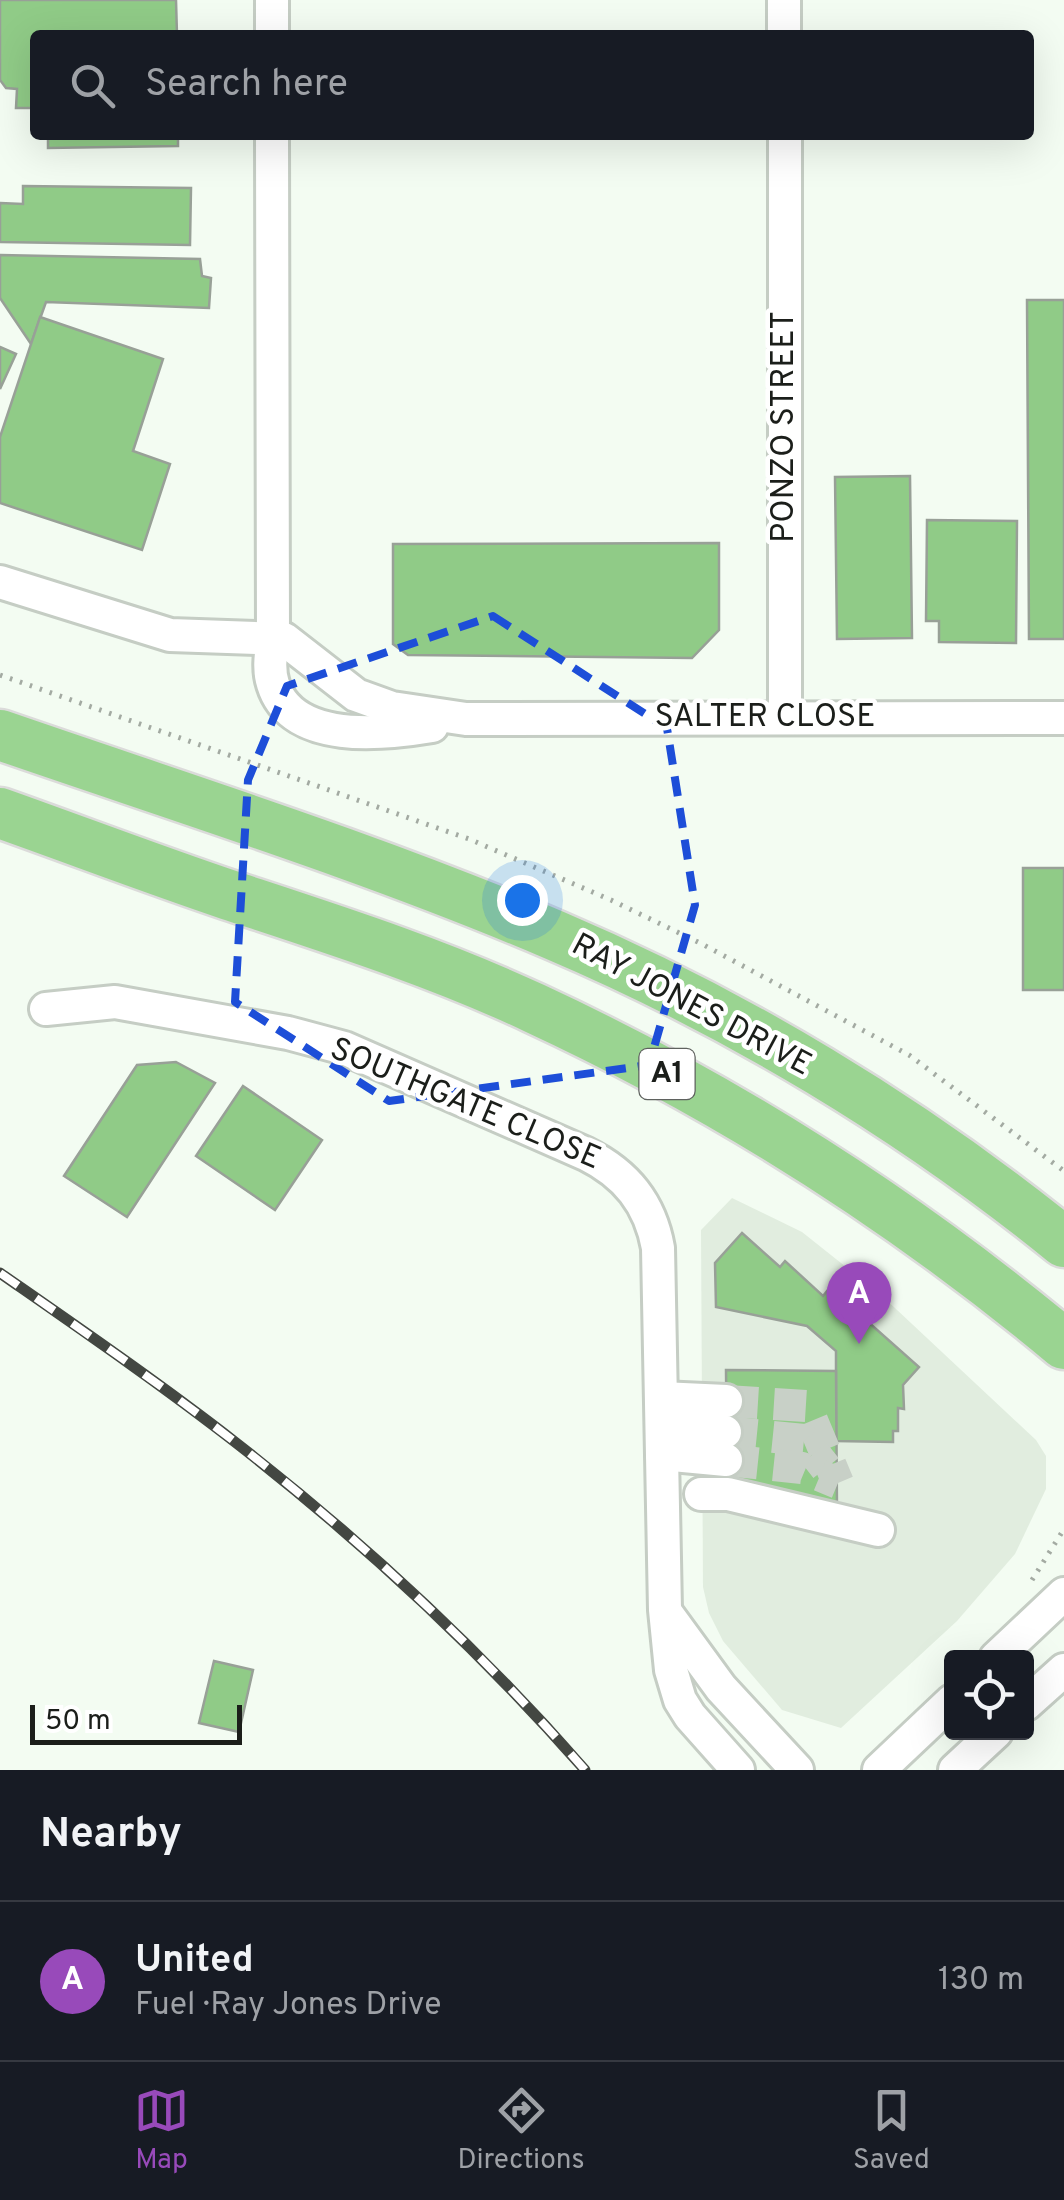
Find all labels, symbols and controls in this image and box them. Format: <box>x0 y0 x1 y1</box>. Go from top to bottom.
search box <box>30 30 1034 140</box>
icon: search <box>65 58 120 113</box>
text: Search here <box>145 61 348 110</box>
street label: PONZO STREET <box>765 311 805 543</box>
street label: SALTER CLOSE <box>655 698 875 738</box>
your location <box>497 875 548 926</box>
street label: RAY JONES DRIVE <box>564 926 818 1086</box>
street label: SOUTHGATE CLOSE <box>324 1030 606 1180</box>
road number: A1 <box>640 1049 694 1099</box>
pin: A <box>826 1262 892 1344</box>
map controls <box>944 1650 1034 1740</box>
button: locate <box>944 1650 1034 1740</box>
scale bar <box>30 1700 242 1744</box>
text: 50 m <box>45 1704 111 1740</box>
text: Nearby <box>40 1809 182 1862</box>
text: United <box>135 1937 254 1986</box>
text: A <box>61 1961 84 2001</box>
text: 130 m <box>938 1961 1024 2001</box>
text: Fuel · Ray Jones Drive <box>135 1986 441 2026</box>
tab: Map <box>134 2083 189 2179</box>
tab: Directions <box>457 2083 585 2179</box>
tab: Saved <box>853 2083 930 2179</box>

